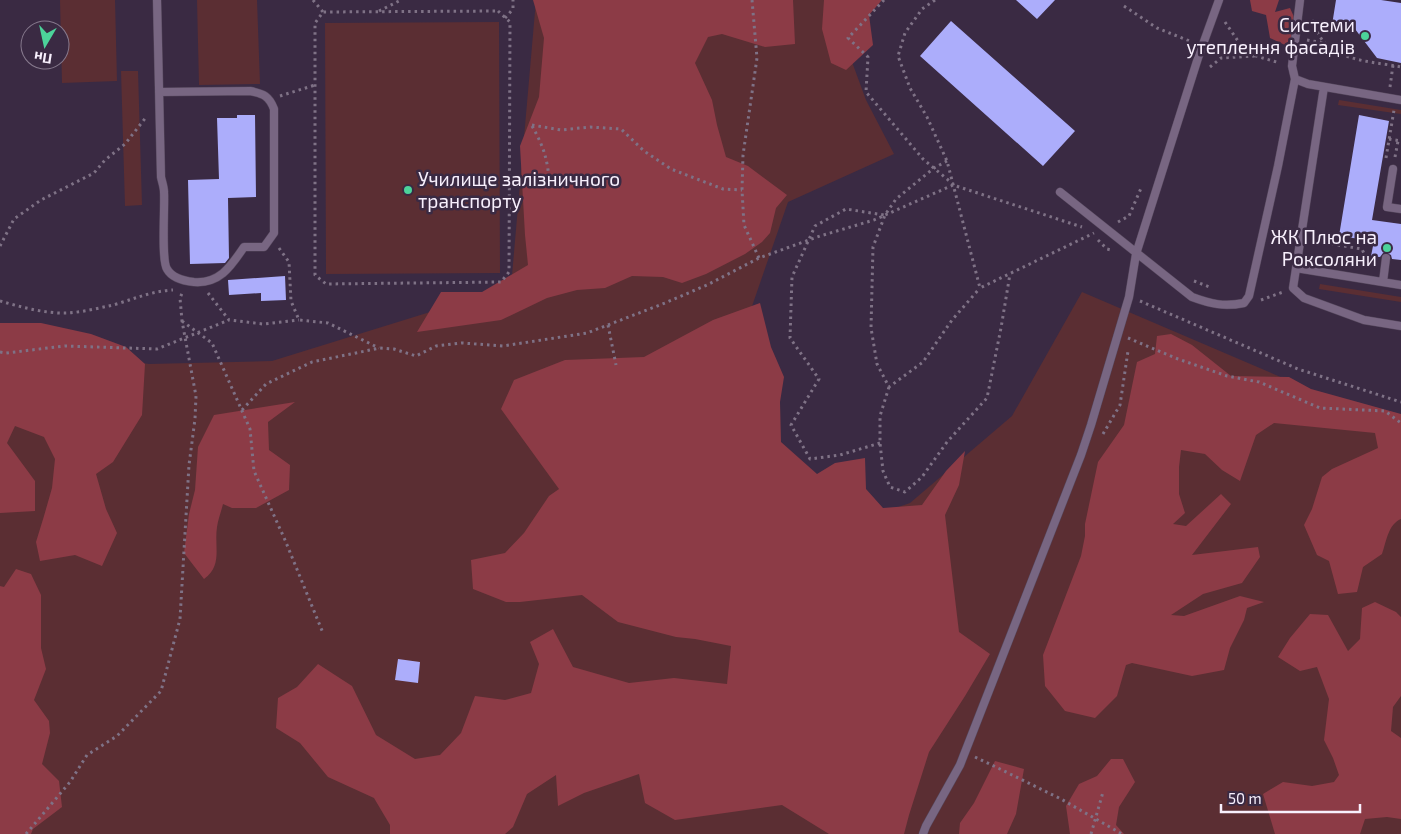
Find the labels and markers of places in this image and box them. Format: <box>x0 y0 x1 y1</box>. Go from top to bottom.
place label: Системи утеплення фасадів <box>1187 13 1355 59</box>
marker: Системи утеплення фасадів <box>1359 30 1371 42</box>
place label: Училище залізничного транспорту <box>418 167 620 213</box>
marker: Училище залізничного транспорту <box>402 184 414 196</box>
place label: ЖК Плюс на Роксоляни <box>1270 225 1377 270</box>
marker: ЖК Плюс на Роксоляни <box>1381 242 1393 254</box>

